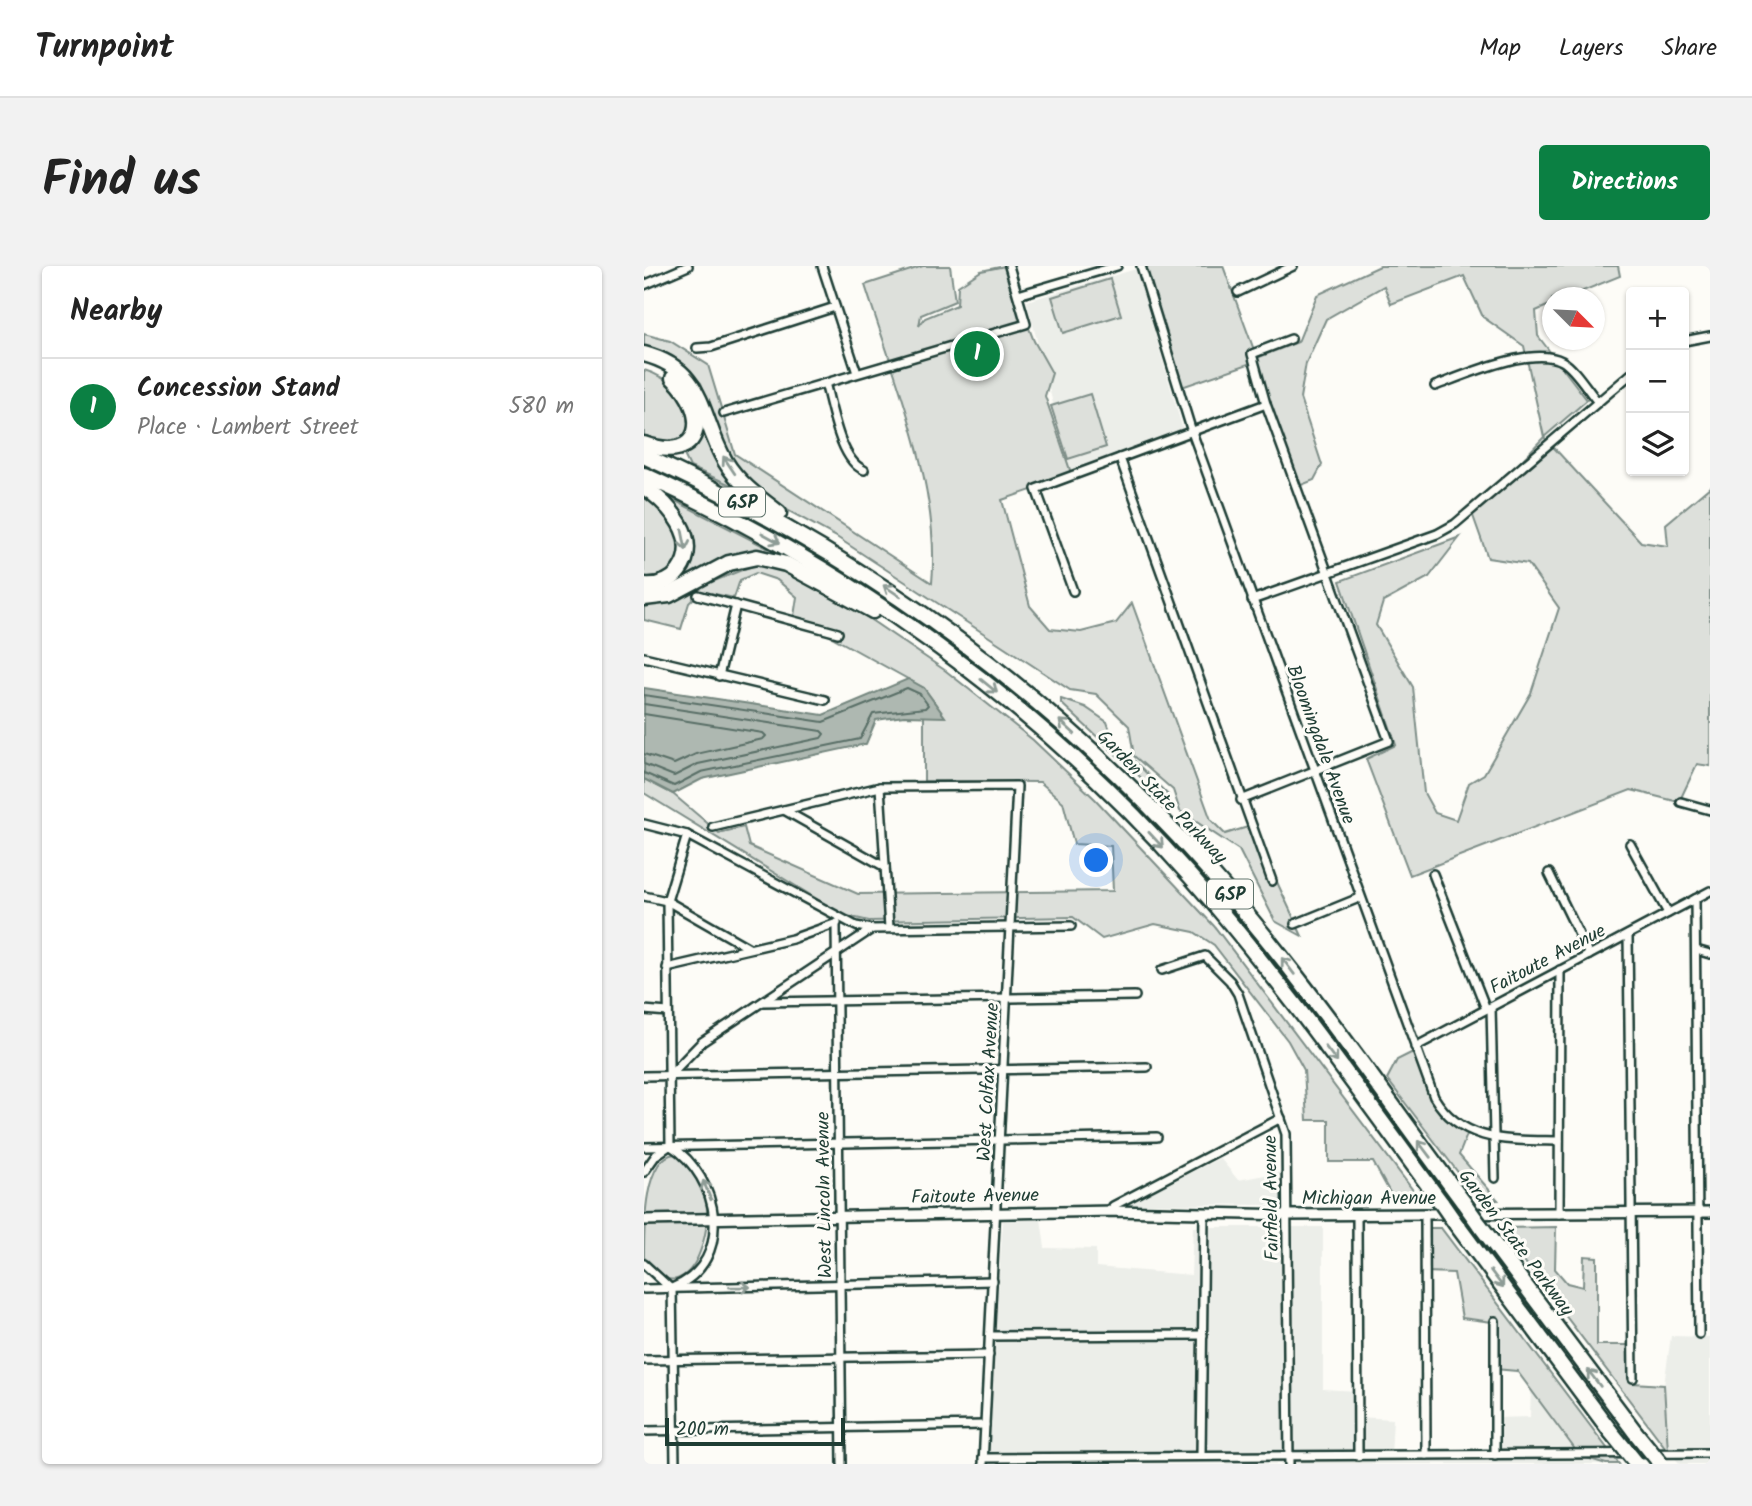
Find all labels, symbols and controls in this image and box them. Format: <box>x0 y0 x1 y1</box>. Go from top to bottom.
text: Turnpoint <box>35 22 174 75</box>
text: Map <box>1479 29 1521 68</box>
text: Layers <box>1559 29 1623 68</box>
text: Share <box>1661 29 1717 68</box>
text: Find us <box>42 143 200 221</box>
button: Directions <box>1539 145 1710 220</box>
north arrow <box>1542 287 1605 350</box>
map controls <box>1626 287 1689 476</box>
button: + <box>1626 287 1689 350</box>
text: Nearby <box>70 288 162 336</box>
pin: 1 <box>954 328 1000 380</box>
button: − <box>1626 350 1689 413</box>
text: Concession Stand <box>137 368 340 410</box>
text: 1 <box>90 389 96 425</box>
text: 580 m <box>509 389 574 425</box>
text: Place · Lambert Street <box>137 410 359 446</box>
button: layers <box>1626 413 1689 476</box>
one-way arrow <box>721 456 736 475</box>
road number: GSP <box>719 488 765 516</box>
one-way arrow <box>677 528 691 551</box>
one-way arrow <box>760 532 781 545</box>
one-way arrow <box>883 584 902 599</box>
street label: Bloomingdale Avenue <box>1277 661 1363 829</box>
one-way arrow <box>980 678 998 693</box>
one-way arrow <box>1059 719 1076 736</box>
street label: Garden State Parkway <box>1089 723 1235 872</box>
one-way arrow <box>1148 831 1165 848</box>
your location <box>1079 843 1113 877</box>
road number: GSP <box>1207 880 1253 908</box>
street label: Faitoute Avenue <box>1484 916 1612 1003</box>
one-way arrow <box>1280 957 1295 976</box>
street label: West Colfax Avenue <box>970 1002 1008 1162</box>
one-way arrow <box>1323 1044 1338 1063</box>
street label: West Lincoln Avenue <box>809 1111 841 1279</box>
street label: Fairfield Avenue <box>1256 1134 1288 1261</box>
one-way arrow <box>1416 1140 1431 1159</box>
street label: Garden State Parkway <box>1450 1163 1581 1324</box>
one-way arrow <box>700 1180 713 1202</box>
street label: Faitoute Avenue <box>911 1181 1040 1213</box>
street label: Michigan Avenue <box>1302 1184 1437 1214</box>
one-way arrow <box>1490 1269 1504 1288</box>
one-way arrow <box>728 1280 751 1294</box>
one-way arrow <box>1586 1369 1601 1388</box>
scale bar <box>665 1415 845 1447</box>
text: 200 m <box>676 1415 729 1445</box>

